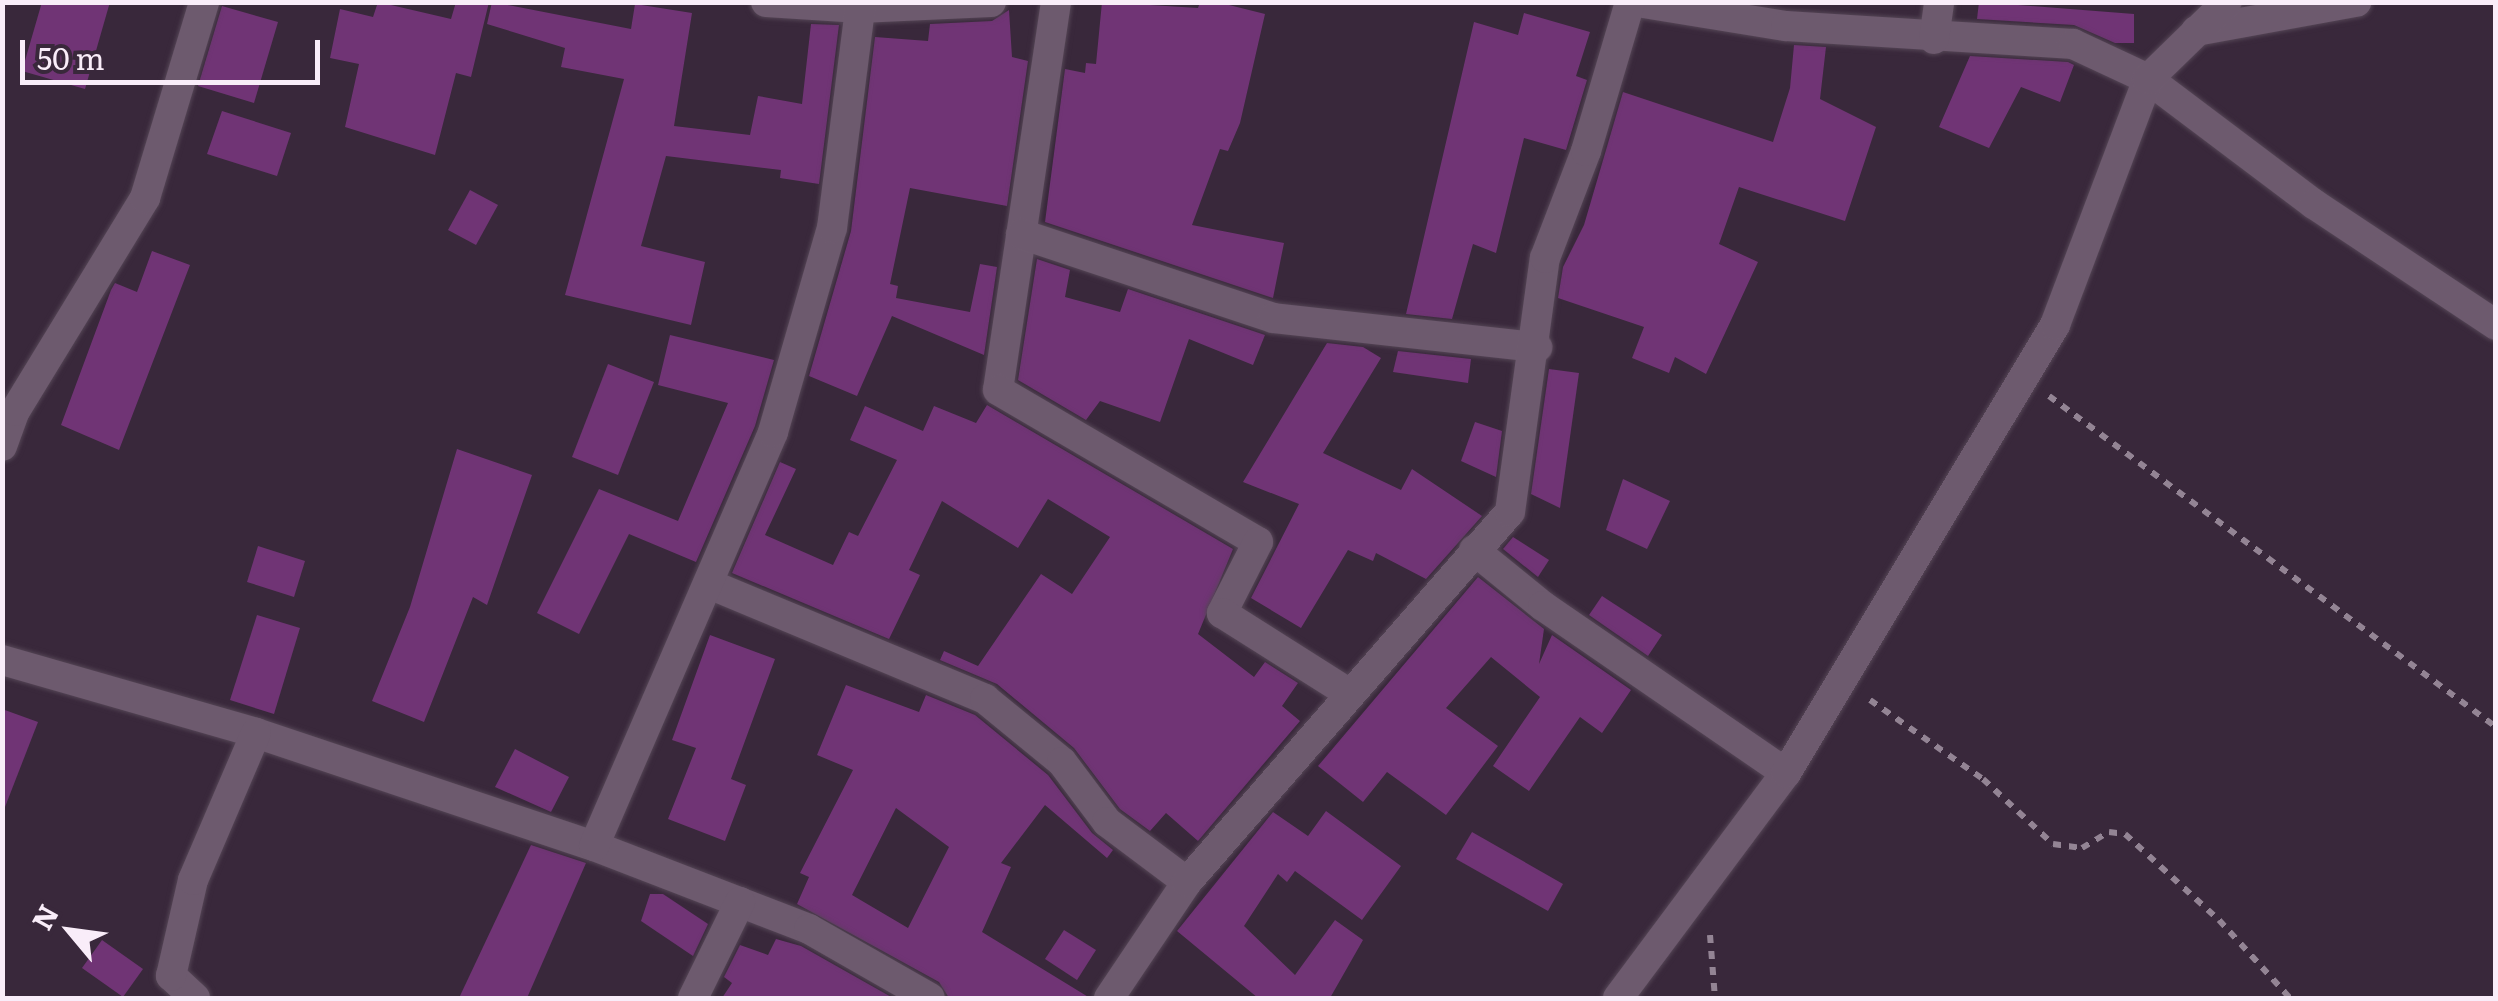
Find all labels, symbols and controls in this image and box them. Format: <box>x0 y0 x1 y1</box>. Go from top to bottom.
scale bar <box>25 20 325 82</box>
text: 50 m <box>37 35 105 79</box>
north arrow <box>20 881 120 981</box>
text: N <box>20 896 68 937</box>

